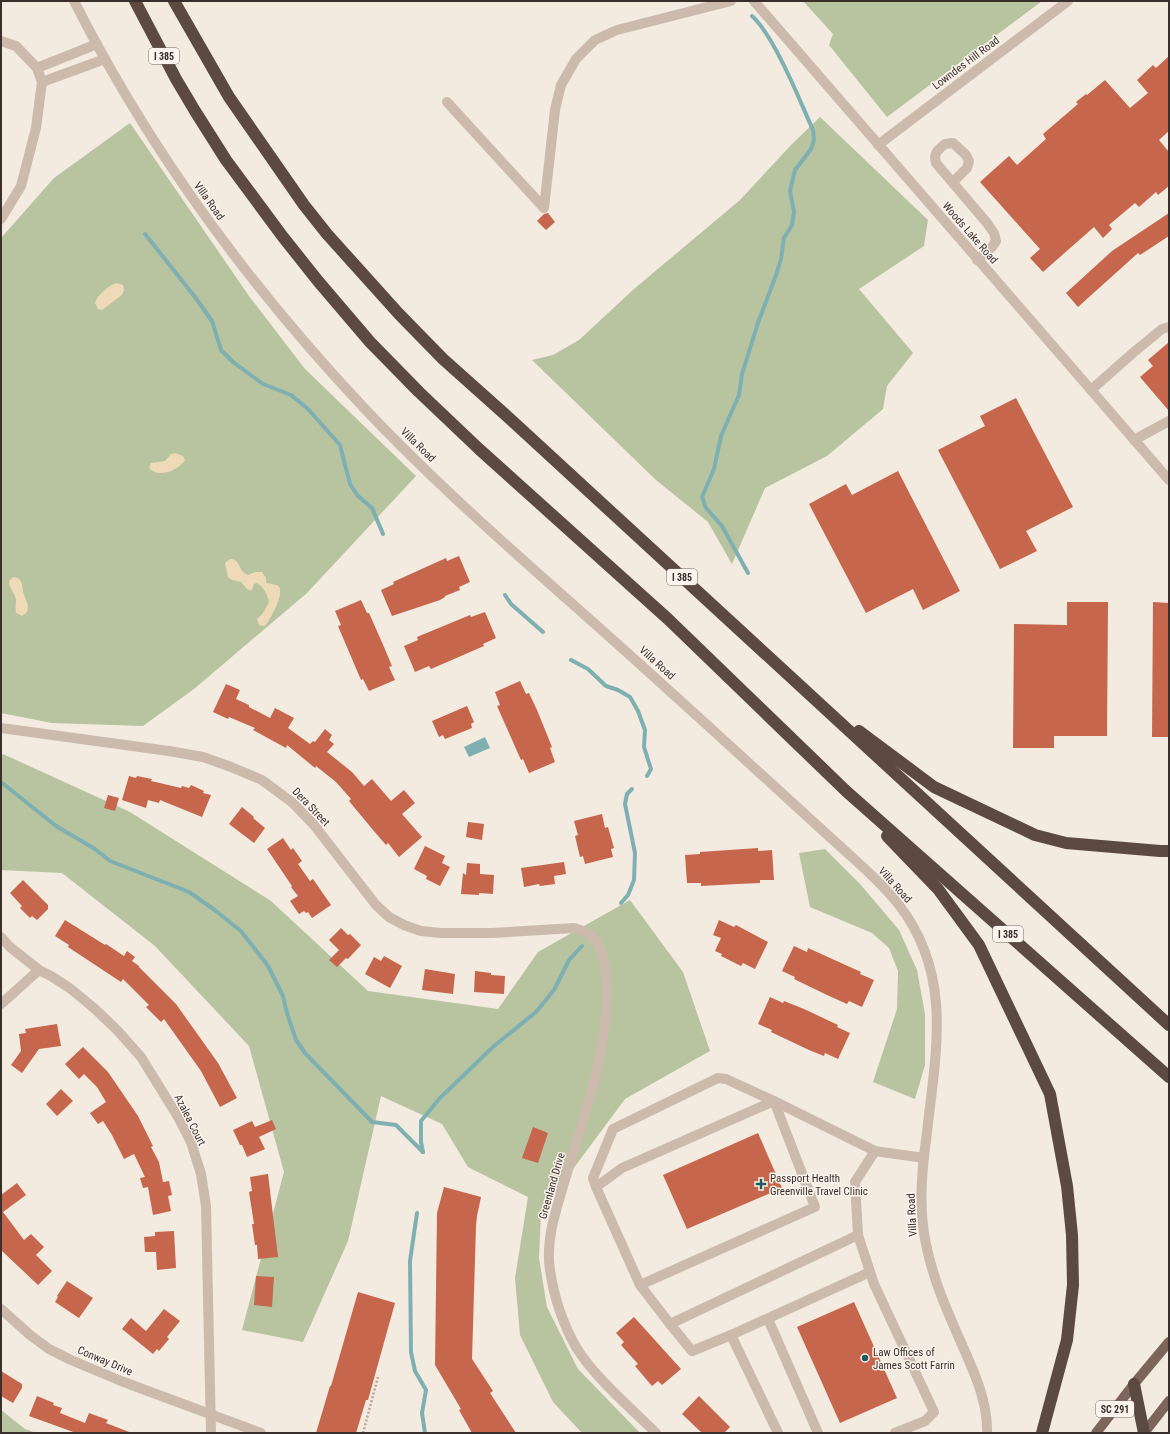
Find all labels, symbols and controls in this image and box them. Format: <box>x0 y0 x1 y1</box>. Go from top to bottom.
street label: Lowndes Hill Road <box>930 34 1002 92</box>
road number: I 385 <box>149 48 179 64</box>
street label: Villa Road <box>191 179 227 223</box>
street label: Woods Lake Road <box>940 200 1000 266</box>
street label: Villa Road <box>398 425 438 465</box>
road number: I 385 <box>667 569 697 585</box>
street label: Villa Road <box>636 644 678 682</box>
street label: Dera Street <box>290 785 332 829</box>
street label: Villa Road <box>876 864 914 906</box>
road number: I 385 <box>993 926 1023 942</box>
street label: Azalea Court <box>172 1092 208 1148</box>
street label: Greenland Drive <box>536 1151 568 1221</box>
place label: Passport Health Greenville Travel Clinic <box>770 1172 868 1198</box>
marker: Passport Health Greenville Travel Clinic <box>755 1178 767 1190</box>
street label: Villa Road <box>904 1193 920 1237</box>
street label: Conway Drive <box>76 1344 134 1378</box>
place label: Law Offices of James Scott Farrin <box>873 1346 955 1372</box>
marker: Law Offices of James Scott Farrin <box>860 1353 870 1363</box>
road number: SC 291 <box>1096 1401 1134 1417</box>

